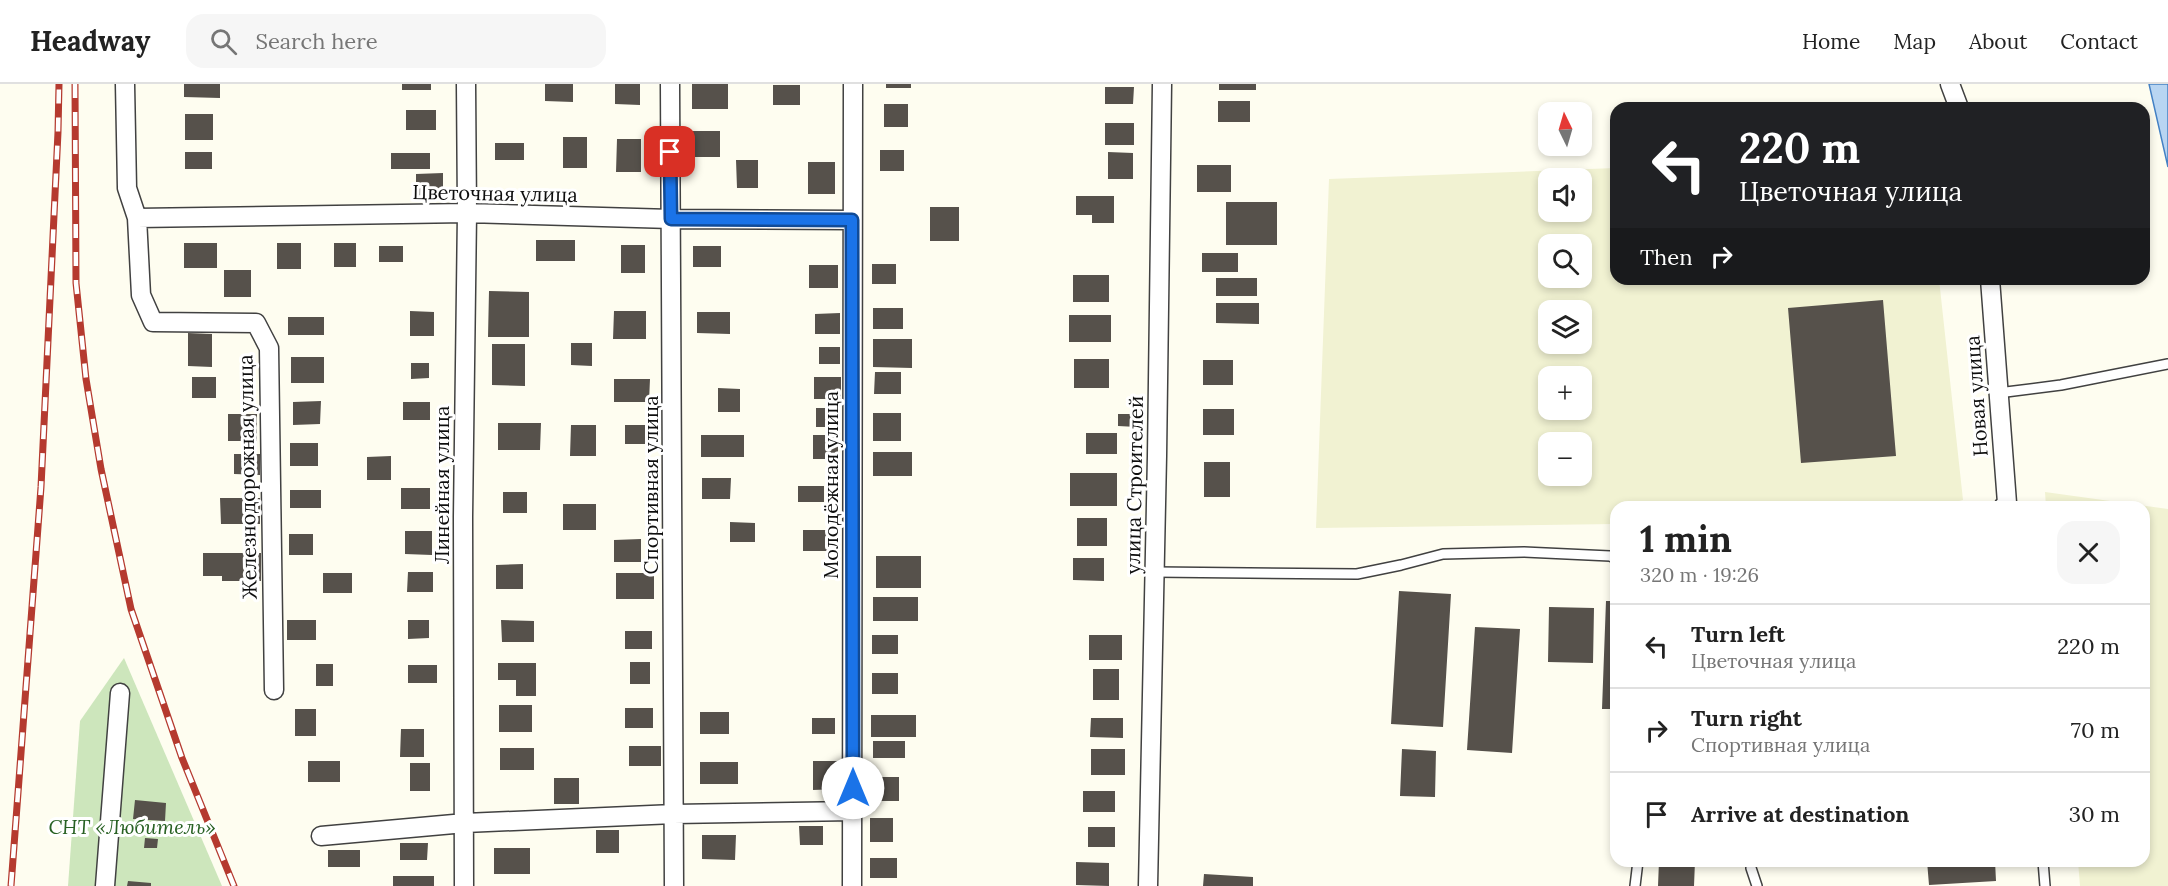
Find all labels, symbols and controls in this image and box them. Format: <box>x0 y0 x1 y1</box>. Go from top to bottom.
search box <box>186 14 606 68</box>
text: Headway <box>30 23 150 59</box>
icon: search <box>207 25 240 58</box>
text: Search here <box>255 27 378 55</box>
text: Home <box>1802 28 1860 55</box>
text: Map <box>1893 28 1936 55</box>
text: About <box>1969 28 2027 55</box>
text: Contact <box>2060 28 2138 55</box>
north arrow <box>1538 102 1592 156</box>
map controls <box>1538 102 1592 486</box>
text: 220 m <box>1739 121 1860 175</box>
pin <box>644 126 695 177</box>
icon: left <box>1640 126 1718 204</box>
icon: arrive <box>653 135 686 168</box>
button: sound <box>1538 168 1592 222</box>
text: Цветочная улица <box>1739 174 1962 208</box>
street label: Цветочная улица <box>412 179 578 207</box>
button: search <box>1538 234 1592 288</box>
icon: right <box>1705 240 1738 273</box>
text: Then <box>1640 243 1693 271</box>
button: layers <box>1538 300 1592 354</box>
street label: Новая улица <box>1959 335 1993 457</box>
street label: Железнодорожная улица <box>232 354 262 600</box>
button: + <box>1538 366 1592 420</box>
street label: Молодёжная улица <box>818 391 843 579</box>
street label: Спортивная улица <box>638 395 663 575</box>
street label: улица Строителей <box>1120 395 1148 575</box>
street label: Линейная улица <box>429 406 454 564</box>
button: − <box>1538 432 1592 486</box>
text: 1 min <box>1640 516 1732 562</box>
button: close <box>2057 521 2120 584</box>
text: 320 m · 19:26 <box>1640 562 1759 587</box>
text: Turn left <box>1691 620 1785 648</box>
icon: left <box>1640 630 1673 663</box>
text: 220 m <box>2057 632 2120 660</box>
text: Цветочная улица <box>1691 648 1856 673</box>
text: Turn right <box>1691 704 1802 732</box>
icon: right <box>1640 714 1673 747</box>
text: 70 m <box>2071 716 2120 744</box>
text: Спортивная улица <box>1691 732 1870 757</box>
position arrow <box>821 756 885 820</box>
icon: arrive <box>1640 798 1673 831</box>
text: Arrive at destination <box>1691 800 1909 828</box>
text: 30 m <box>2069 800 2120 828</box>
park label: СНТ «Любитель» <box>48 814 216 839</box>

